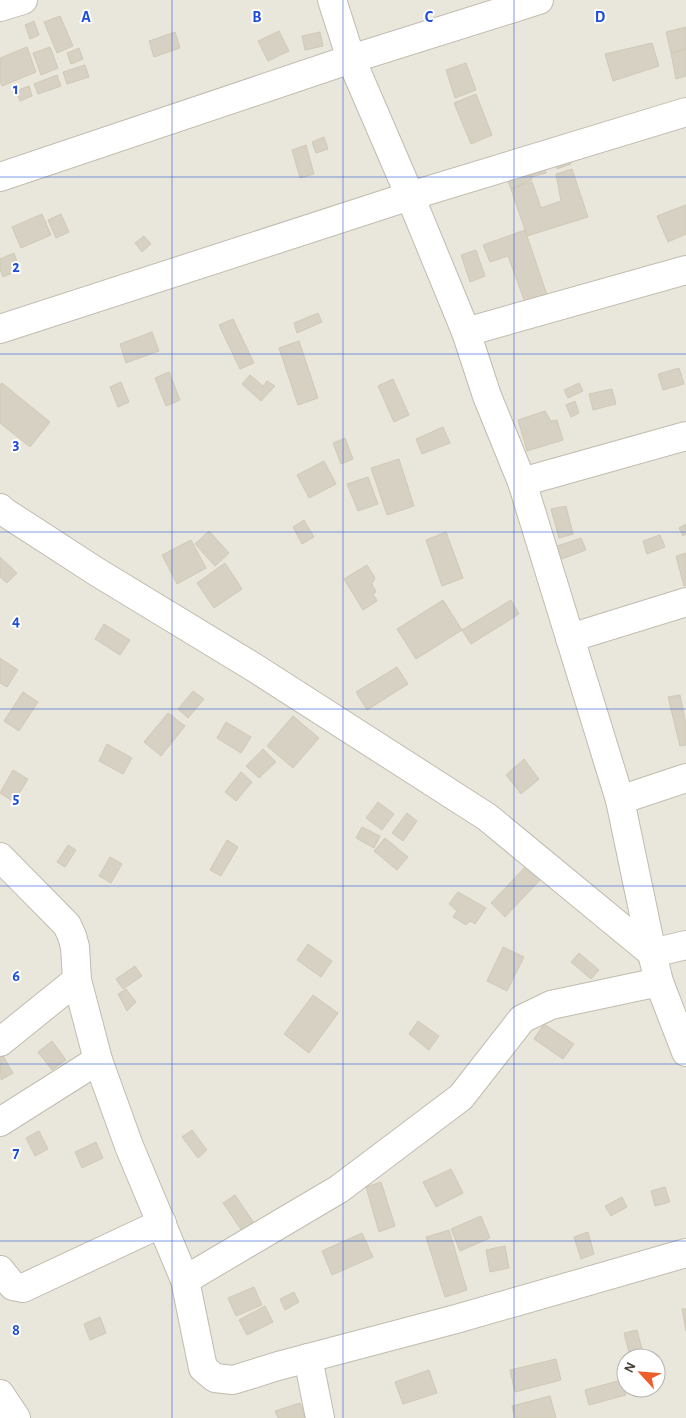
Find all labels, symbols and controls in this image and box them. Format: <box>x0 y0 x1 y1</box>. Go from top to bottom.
text: A <box>81 9 91 25</box>
text: B <box>252 9 262 25</box>
text: C <box>425 9 434 25</box>
text: D <box>595 9 606 25</box>
text: 1 <box>13 81 19 97</box>
text: 2 <box>12 259 20 275</box>
text: 3 <box>13 436 20 452</box>
text: 4 <box>12 613 20 629</box>
text: 5 <box>13 790 20 806</box>
text: 6 <box>12 968 20 984</box>
text: 7 <box>13 1145 20 1161</box>
text: 8 <box>12 1322 20 1338</box>
north arrow <box>616 1348 666 1398</box>
text: N <box>622 1360 639 1375</box>

